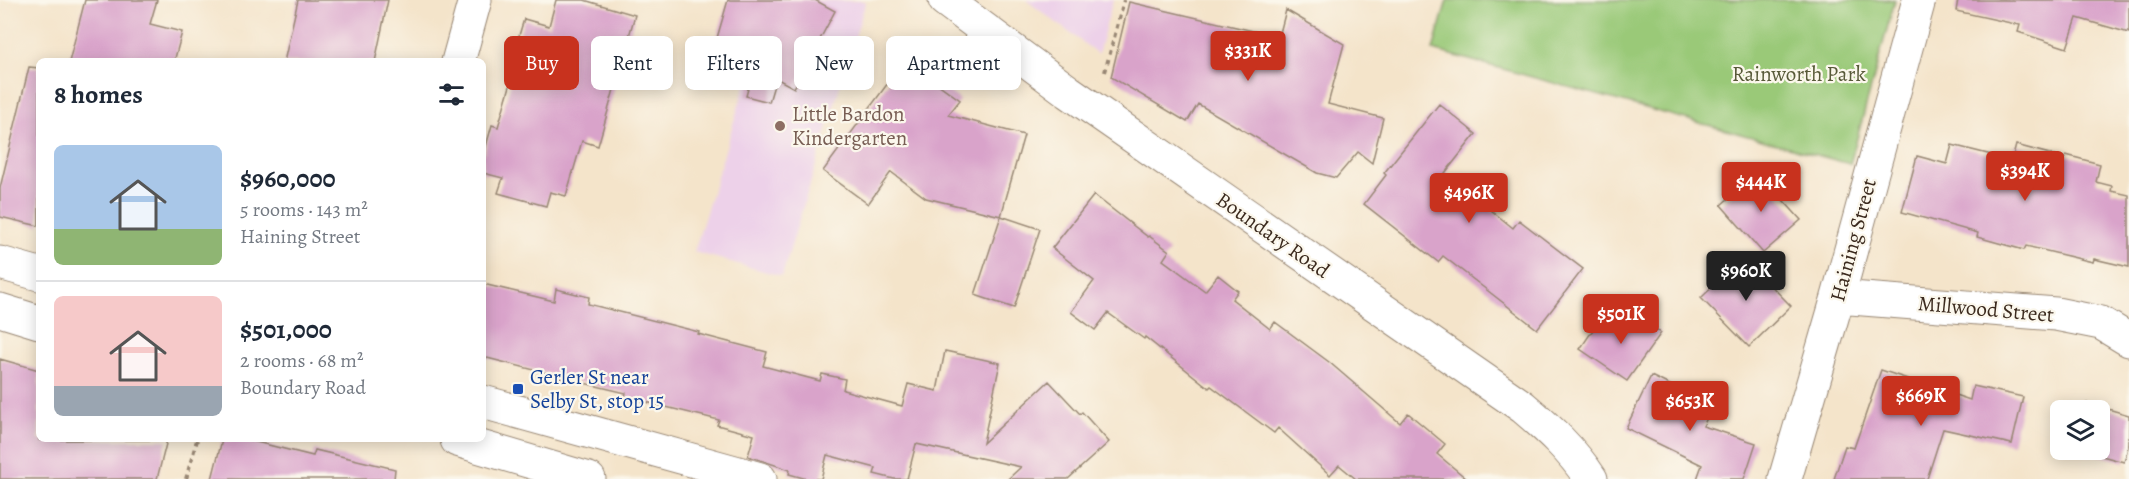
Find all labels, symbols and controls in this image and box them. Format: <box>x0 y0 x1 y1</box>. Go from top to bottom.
pin: $331K <box>1206 31 1290 82</box>
chip: Buy <box>504 36 579 90</box>
chip: Rent <box>591 36 673 90</box>
chip: Filters <box>685 36 782 90</box>
chip: New <box>794 36 874 90</box>
chip: Apartment <box>886 36 1021 90</box>
text: $331K <box>1225 37 1271 64</box>
park label: Rainworth Park <box>1732 60 1867 88</box>
text: 8 homes <box>54 77 143 112</box>
icon: filters <box>435 78 468 111</box>
place label: Little Bardon Kindergarten <box>792 100 907 152</box>
marker: Little Bardon Kindergarten <box>773 119 787 133</box>
pin: $394K <box>1983 151 2067 202</box>
text: $394K <box>2000 157 2050 184</box>
text: $960,000 <box>240 161 336 196</box>
pin: $444K <box>1719 162 1803 213</box>
text: $444K <box>1736 168 1786 195</box>
icon: home <box>102 169 174 241</box>
pin: $496K <box>1427 173 1511 224</box>
street label: Haining Street <box>1823 175 1883 305</box>
text: $496K <box>1444 179 1494 206</box>
street label: Boundary Road <box>1211 186 1336 285</box>
text: 5 rooms · 143 m² <box>240 196 368 223</box>
text: Haining Street <box>240 223 360 250</box>
pin: $960K <box>1704 251 1788 302</box>
text: $960K <box>1720 257 1772 284</box>
street label: Millwood Street <box>1917 289 2055 329</box>
pin: $501K <box>1579 294 1663 345</box>
text: $501K <box>1597 300 1645 327</box>
text: $501,000 <box>240 312 332 347</box>
icon: home <box>102 320 174 392</box>
text: 2 rooms · 68 m² <box>240 347 364 374</box>
place label: Gerler St near Selby St, stop 15 <box>530 363 664 415</box>
text: Boundary Road <box>240 374 366 401</box>
pin: $669K <box>1879 376 1963 427</box>
pin: $653K <box>1648 381 1732 432</box>
marker: Gerler St near Selby St, stop 15 <box>511 382 525 396</box>
text: $669K <box>1896 382 1946 409</box>
text: $653K <box>1666 387 1714 414</box>
map controls <box>2050 400 2110 460</box>
button: layers <box>2050 400 2110 460</box>

